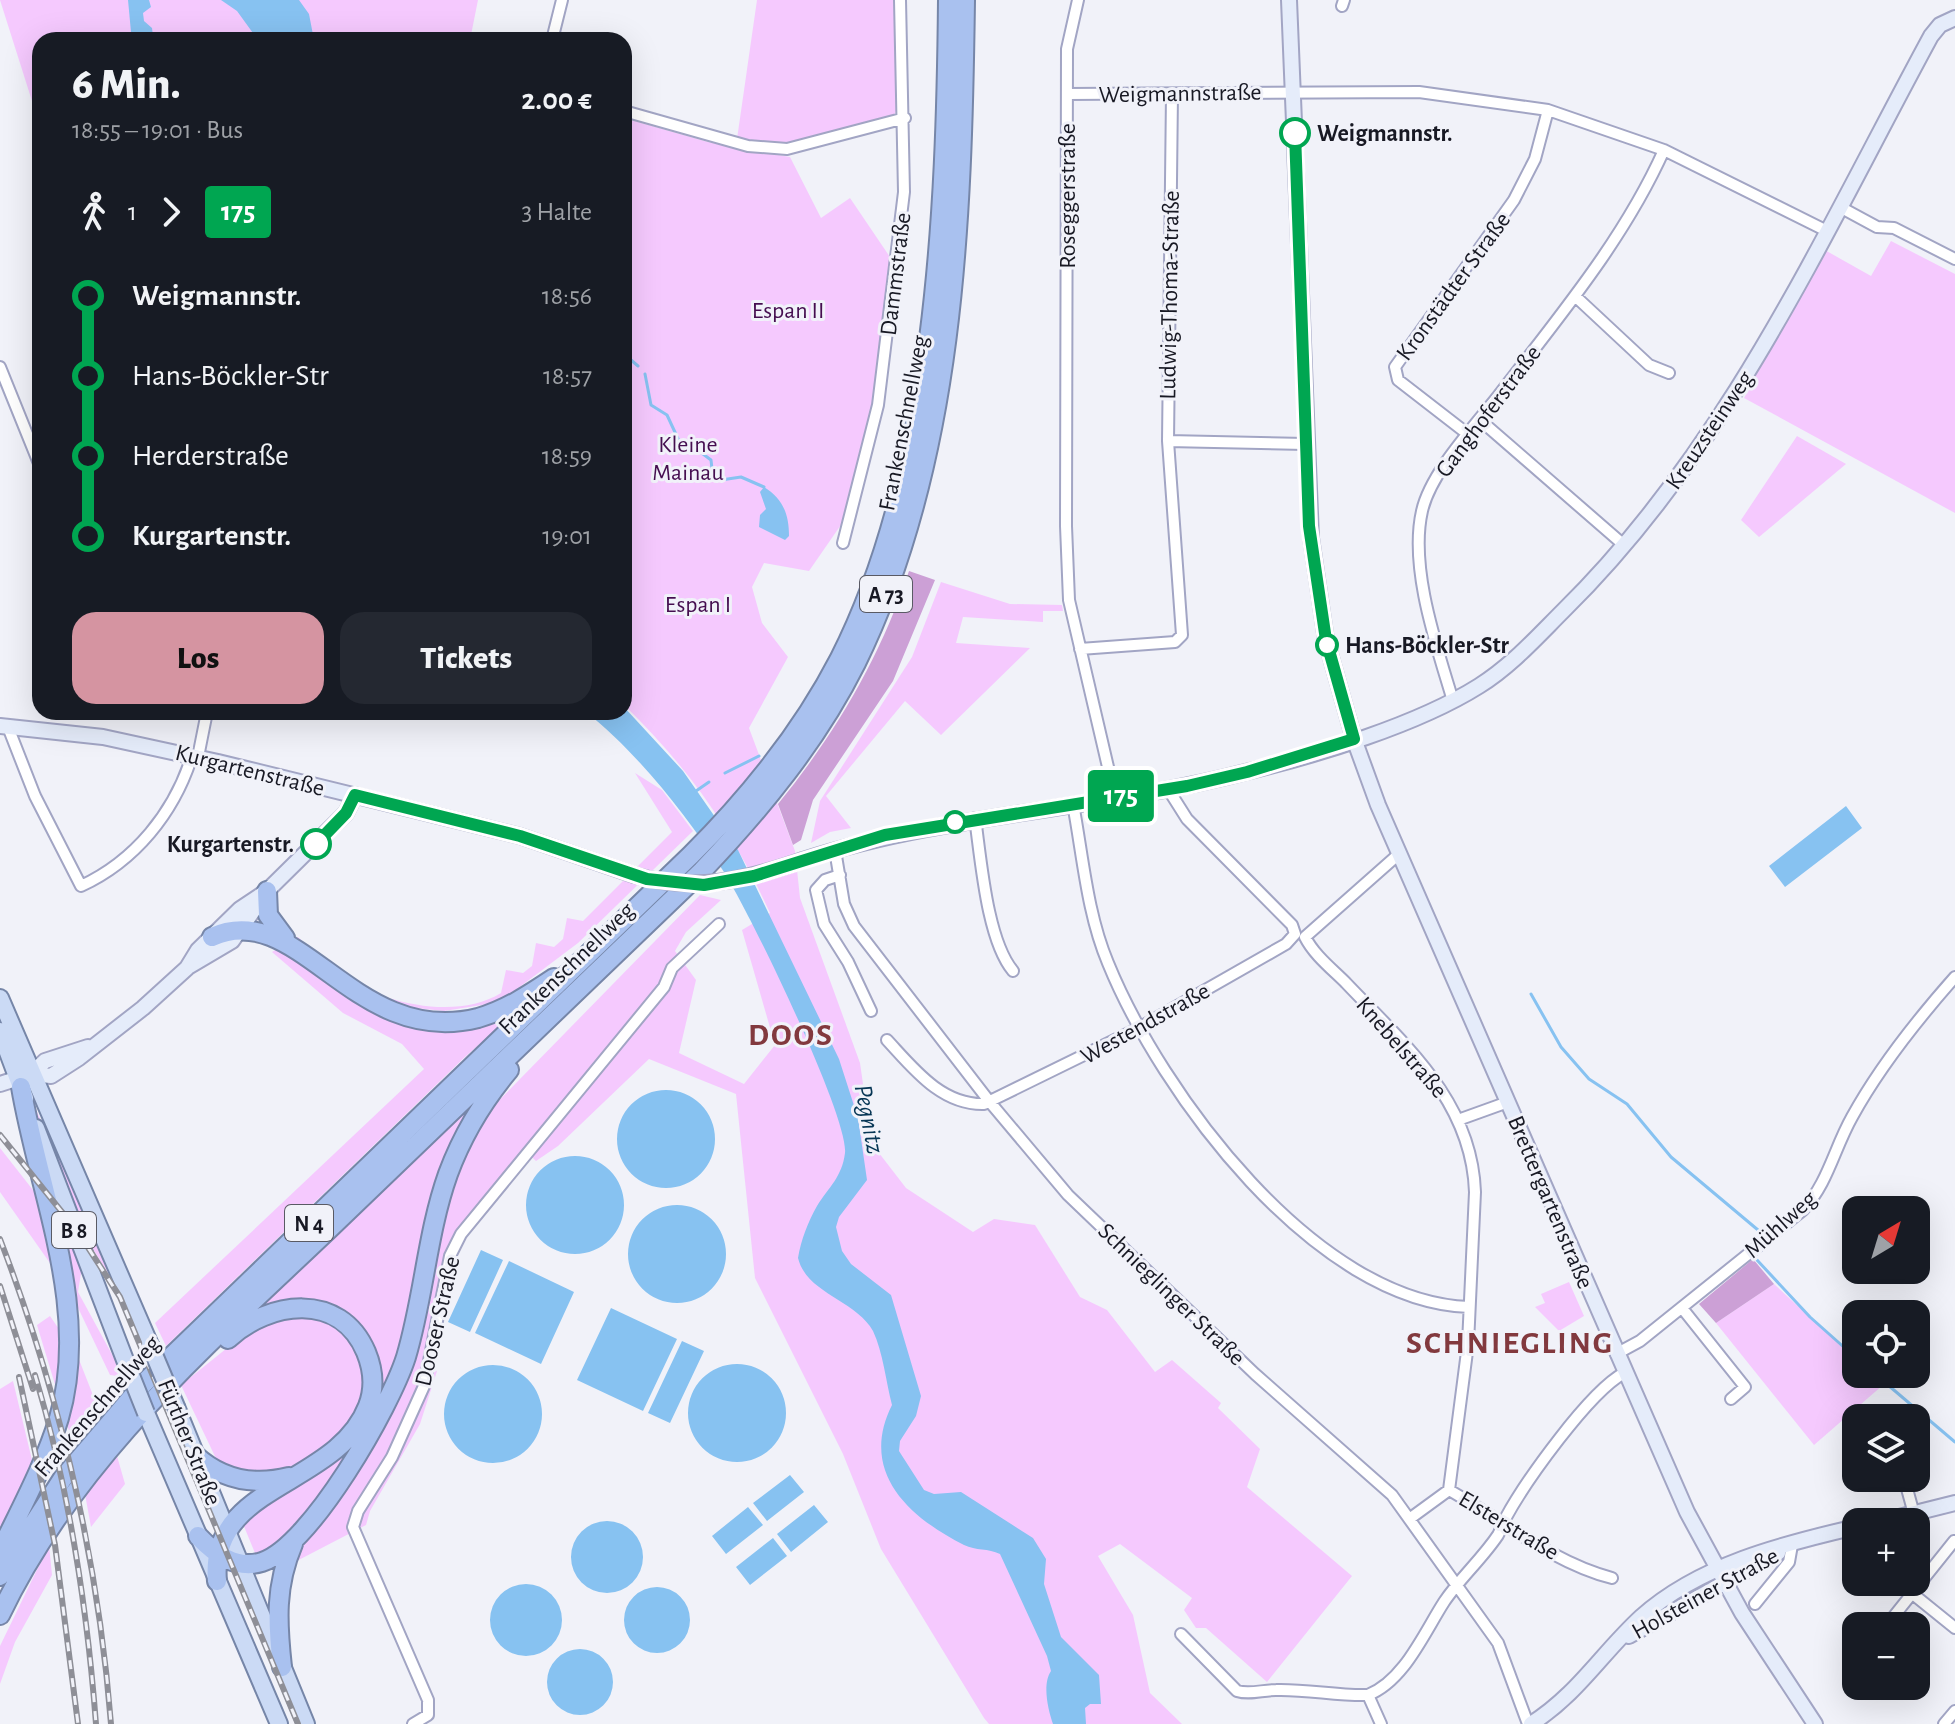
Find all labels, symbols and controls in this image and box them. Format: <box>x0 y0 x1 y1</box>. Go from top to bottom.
text: 6 Min. <box>72 63 181 107</box>
street label: Weigmannstraße <box>1098 81 1262 107</box>
text: 2.00 € <box>521 85 592 115</box>
text: 18:55 – 19:01 · Bus <box>72 117 243 143</box>
marker: Weigmannstr. <box>1280 118 1310 148</box>
place label: Weigmannstr. <box>1317 122 1453 146</box>
street label: Roseggerstraße <box>1056 123 1080 269</box>
icon: walk <box>72 190 116 234</box>
icon: forward <box>149 190 193 234</box>
street label: Ludwig-Thoma-Straße <box>1156 190 1184 400</box>
text: 175 <box>221 198 255 226</box>
text: 1 <box>128 199 137 225</box>
text: 3 Halte <box>521 199 592 225</box>
street label: Kronstädter Straße <box>1392 208 1515 365</box>
street label: Dammstraße <box>877 211 915 337</box>
text: Weigmannstr. <box>132 281 301 311</box>
text: 18:56 <box>542 283 592 309</box>
park label: Espan II <box>752 299 824 323</box>
street label: Frankenschnellweg <box>875 333 933 513</box>
street label: Ganghoferstraße <box>1432 341 1546 482</box>
text: Hans-Böckler-Str <box>132 361 329 391</box>
text: 18:57 <box>543 363 592 389</box>
street label: Kreuzsteinweg <box>1662 367 1758 494</box>
park label: Kleine Mainau <box>652 433 724 485</box>
text: Herderstraße <box>132 441 289 471</box>
text: 18:59 <box>542 443 592 469</box>
text: Kurgartenstr. <box>132 521 291 551</box>
text: 19:01 <box>542 523 592 549</box>
road number: A 73 <box>860 576 912 612</box>
park label: Espan I <box>665 593 731 617</box>
button: Los <box>72 612 324 704</box>
button: Tickets <box>340 612 592 704</box>
marker: Hans-Böckler-Str <box>1316 634 1338 656</box>
place label: Hans-Böckler-Str <box>1345 634 1510 658</box>
street label: Kurgartenstraße <box>173 741 327 801</box>
line badge: 175 <box>1075 770 1167 822</box>
text: 175 <box>1104 782 1138 810</box>
unlabelled marker <box>944 811 966 833</box>
marker: Kurgartenstr. <box>301 829 331 859</box>
place label: Kurgartenstr. <box>167 833 294 857</box>
street label: Frankenschnellweg <box>494 898 639 1039</box>
street label: Westendstraße <box>1077 979 1214 1069</box>
street label: Knebelstraße <box>1351 993 1451 1103</box>
district label: DOOS <box>748 1019 834 1051</box>
water label: Pegnitz <box>850 1082 888 1156</box>
street label: Brettergartenstraße <box>1503 1112 1597 1292</box>
street label: Mühlweg <box>1740 1186 1821 1263</box>
north arrow <box>1842 1196 1930 1284</box>
map controls <box>1842 1196 1930 1700</box>
road number: N 4 <box>285 1205 333 1241</box>
road number: B 8 <box>52 1212 96 1248</box>
street label: Schnieglinger Straße <box>1093 1219 1249 1371</box>
street label: Dooser Straße <box>411 1254 465 1389</box>
button: locate <box>1842 1300 1930 1388</box>
district label: SCHNIEGLING <box>1406 1327 1614 1359</box>
street label: Frankenschnellweg <box>30 1331 165 1482</box>
street label: Fürther Straße <box>153 1376 225 1509</box>
button: layers <box>1842 1404 1930 1492</box>
street label: Elsterstraße <box>1454 1487 1563 1565</box>
button: + <box>1842 1508 1930 1596</box>
street label: Holsteiner Straße <box>1628 1544 1783 1644</box>
button: − <box>1842 1612 1930 1700</box>

